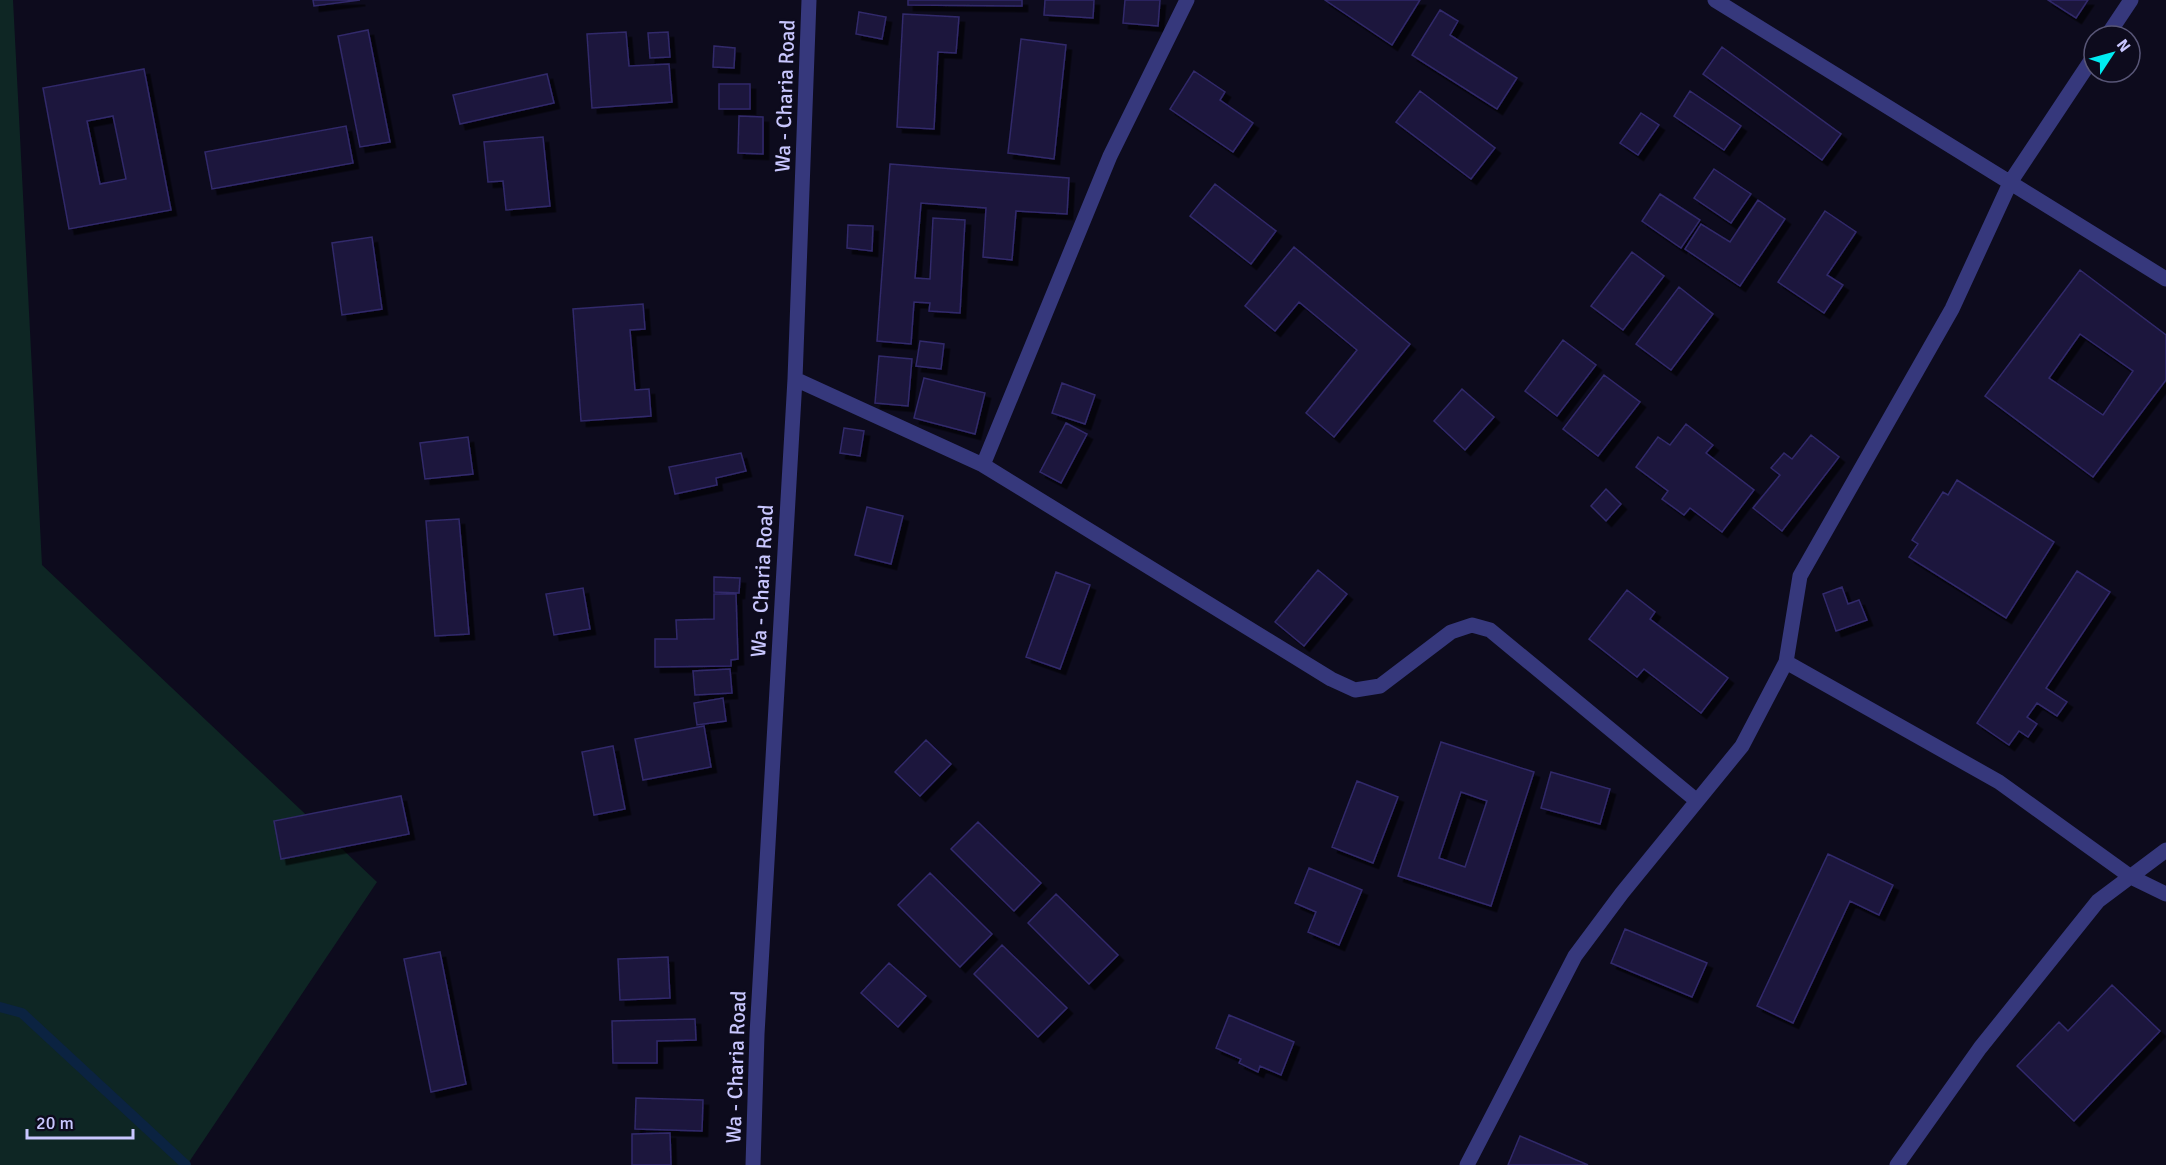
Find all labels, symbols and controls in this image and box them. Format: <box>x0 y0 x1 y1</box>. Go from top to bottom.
street label: Wa - Charia Road <box>769 19 801 173</box>
north arrow <box>2082 24 2142 84</box>
text: N <box>2112 35 2135 56</box>
street label: Wa - Charia Road <box>745 504 779 658</box>
street label: Wa - Charia Road <box>720 990 752 1144</box>
scale bar <box>27 1102 134 1140</box>
text: 20 m <box>36 1112 74 1134</box>

